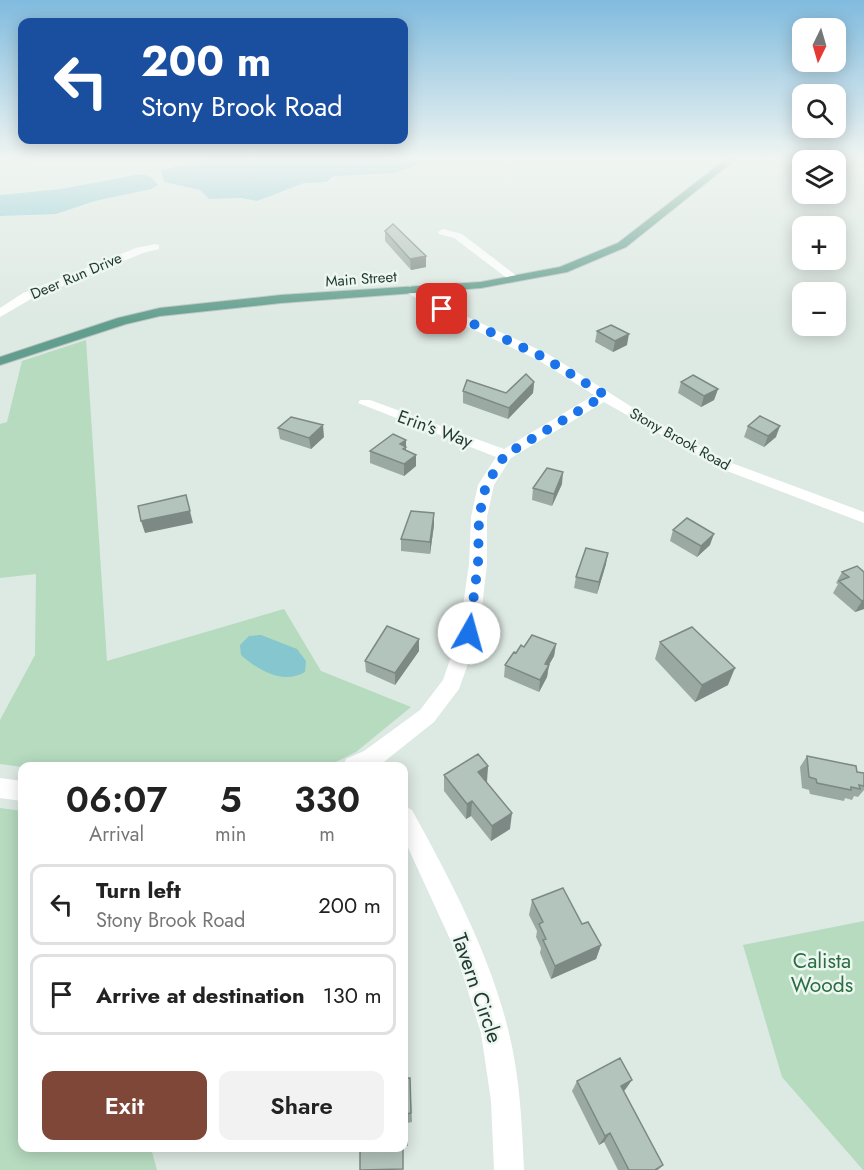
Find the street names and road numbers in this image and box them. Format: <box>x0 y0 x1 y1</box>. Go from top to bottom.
street label: Deer Run Drive <box>27 247 125 305</box>
street label: Main Street <box>325 266 398 292</box>
street label: Stony Brook Road <box>626 402 734 476</box>
street label: Erin's Way <box>394 403 476 455</box>
street label: Tavern Circle <box>444 929 510 1047</box>

